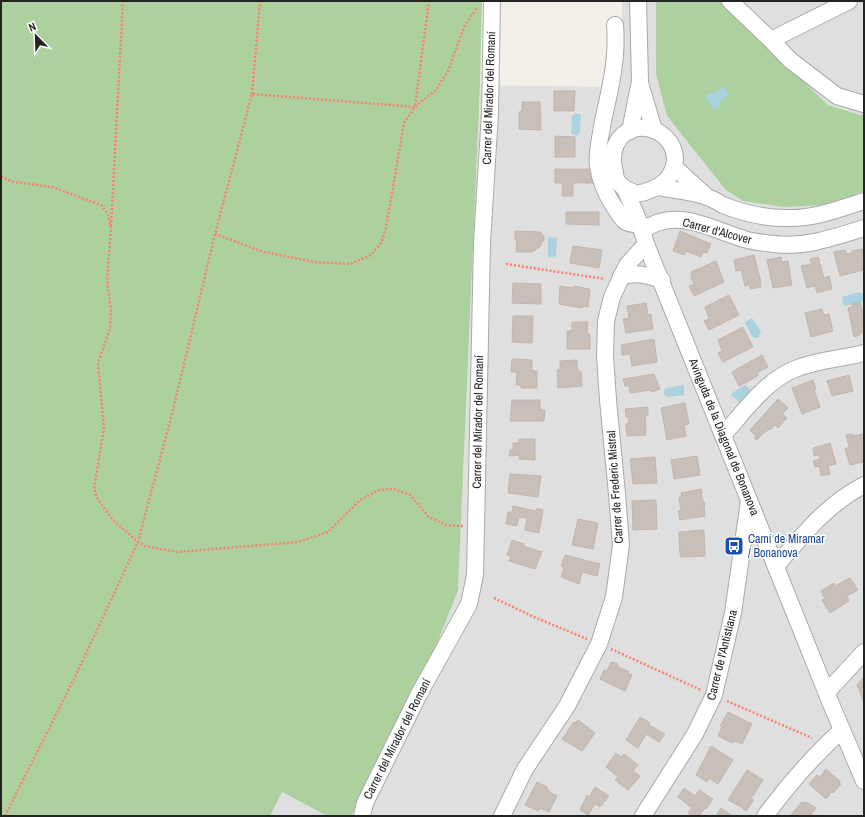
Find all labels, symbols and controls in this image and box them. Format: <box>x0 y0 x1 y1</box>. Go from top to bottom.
north arrow <box>16 16 56 56</box>
text: N <box>26 19 38 35</box>
street label: Carrer del Mirador del Romaní <box>479 31 499 165</box>
street label: Carrer d'Alcover <box>681 214 754 248</box>
street label: Carrer del Mirador del Romaní <box>469 355 487 489</box>
street label: Avinguda de la Diagonal de Bonanova <box>685 355 763 519</box>
street label: Carrer de Frederic Mistral <box>603 430 627 544</box>
place label: Camí de Miramar / Bonanova <box>748 531 825 561</box>
bus stop icon: Camí de Miramar / Bonanova <box>723 535 745 557</box>
street label: Carrer de l'Antistiana <box>703 608 741 702</box>
street label: Carrer del Mirador del Romaní <box>360 676 435 802</box>

